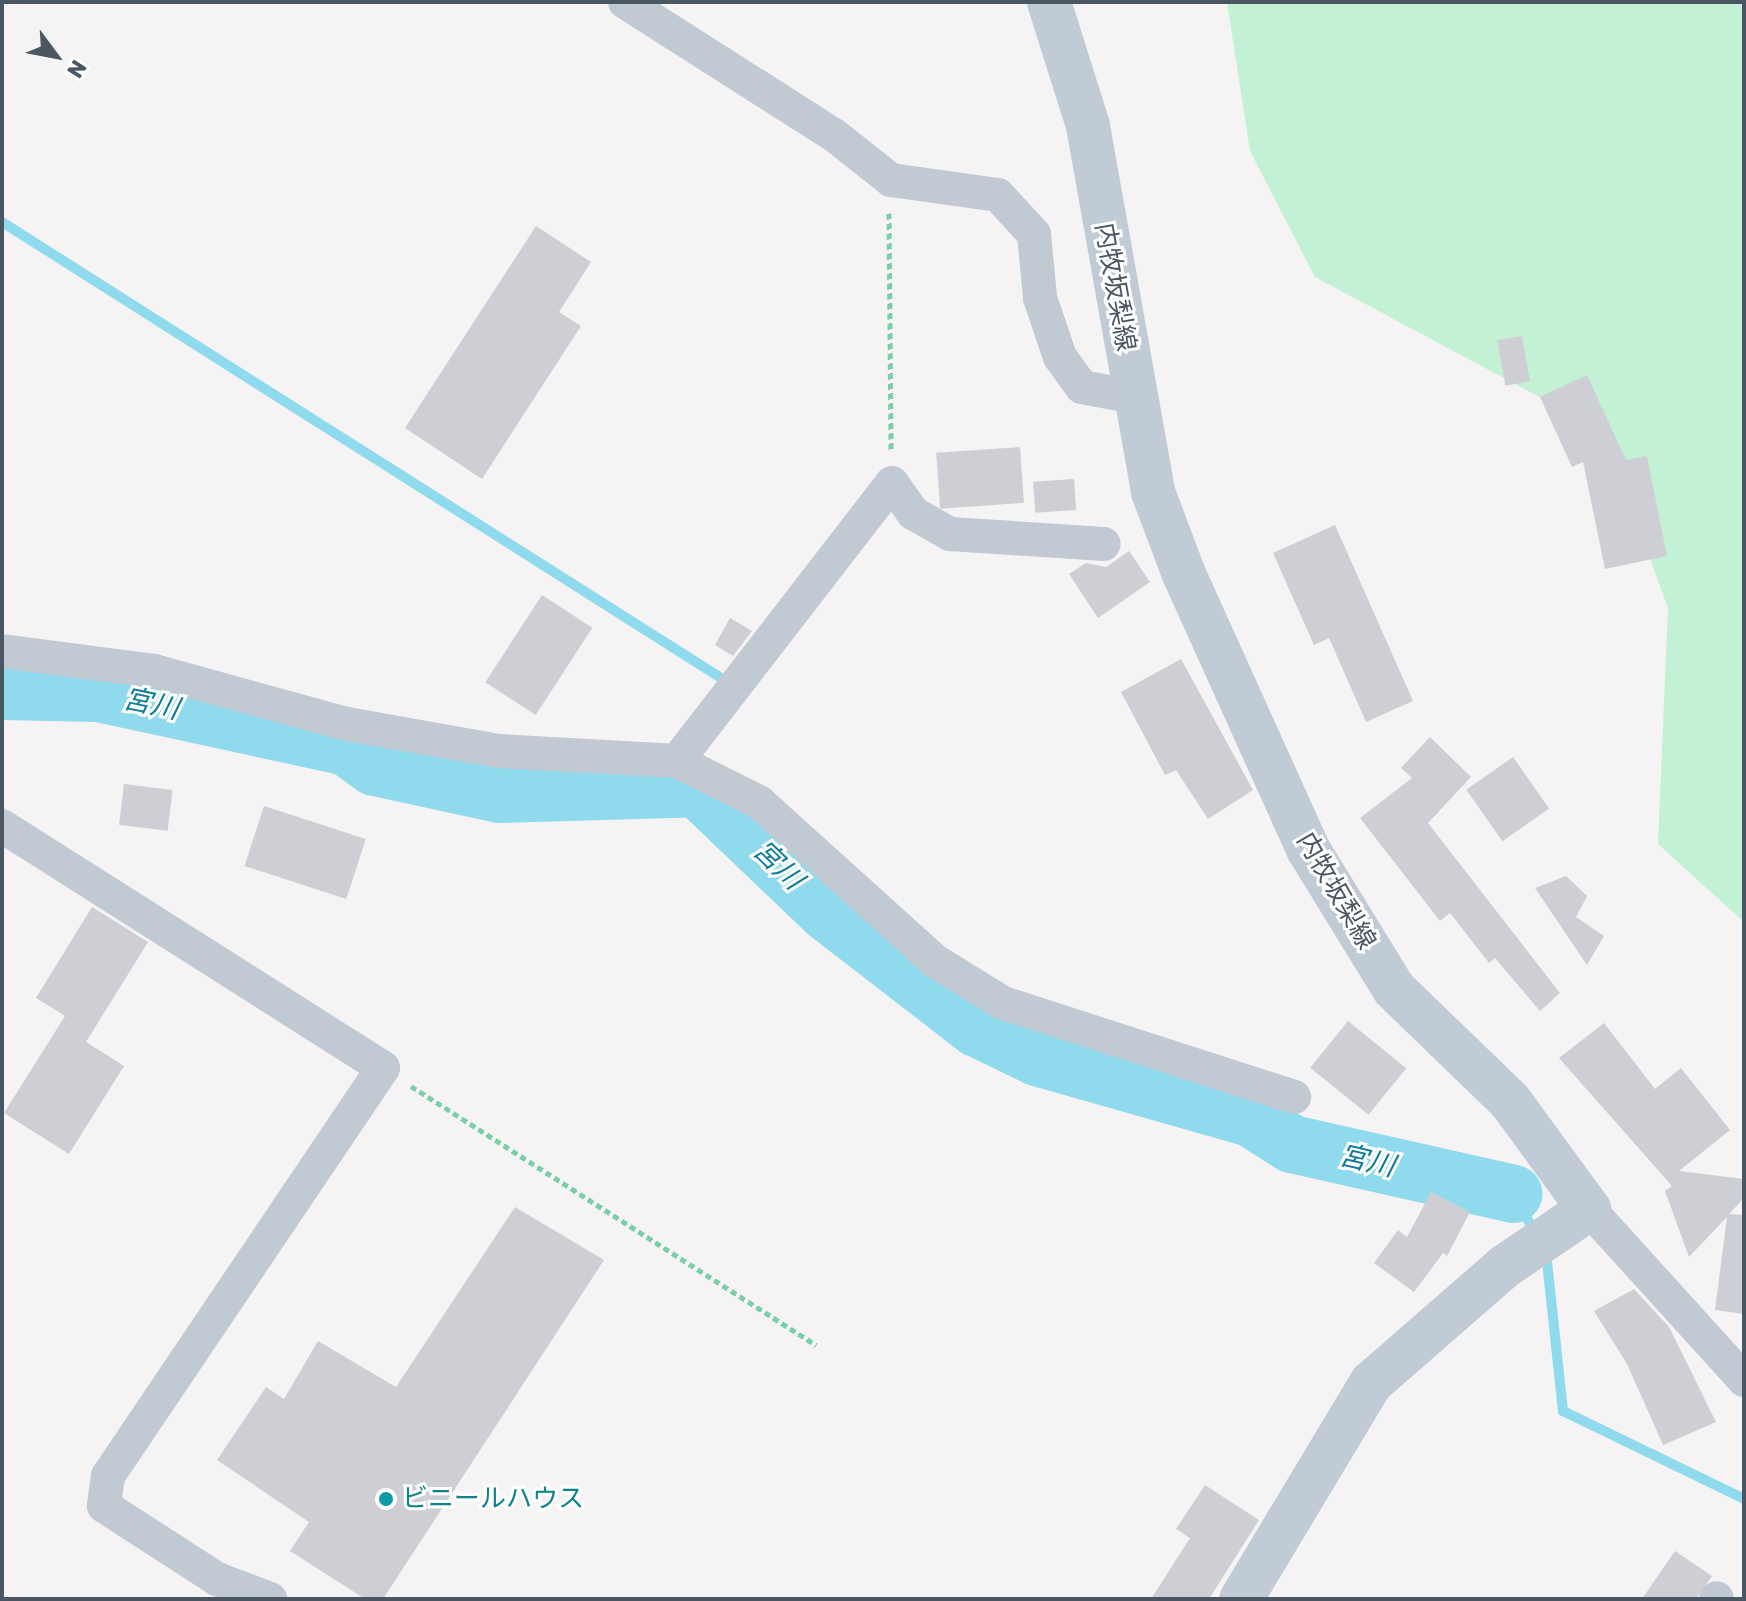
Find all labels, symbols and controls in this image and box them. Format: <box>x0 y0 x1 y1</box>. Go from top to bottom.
north arrow <box>16 16 96 96</box>
text: N <box>61 55 92 83</box>
street label: 内牧坂梨線 <box>1088 220 1142 354</box>
water label: 宮川 <box>120 682 182 726</box>
street label: 内牧坂梨線 <box>1290 827 1382 955</box>
water label: 宮川 <box>746 833 810 897</box>
water label: 宮川 <box>1336 1138 1398 1184</box>
place label: ビニールハウス <box>402 1483 584 1515</box>
marker: ビニールハウス <box>377 1490 395 1508</box>

